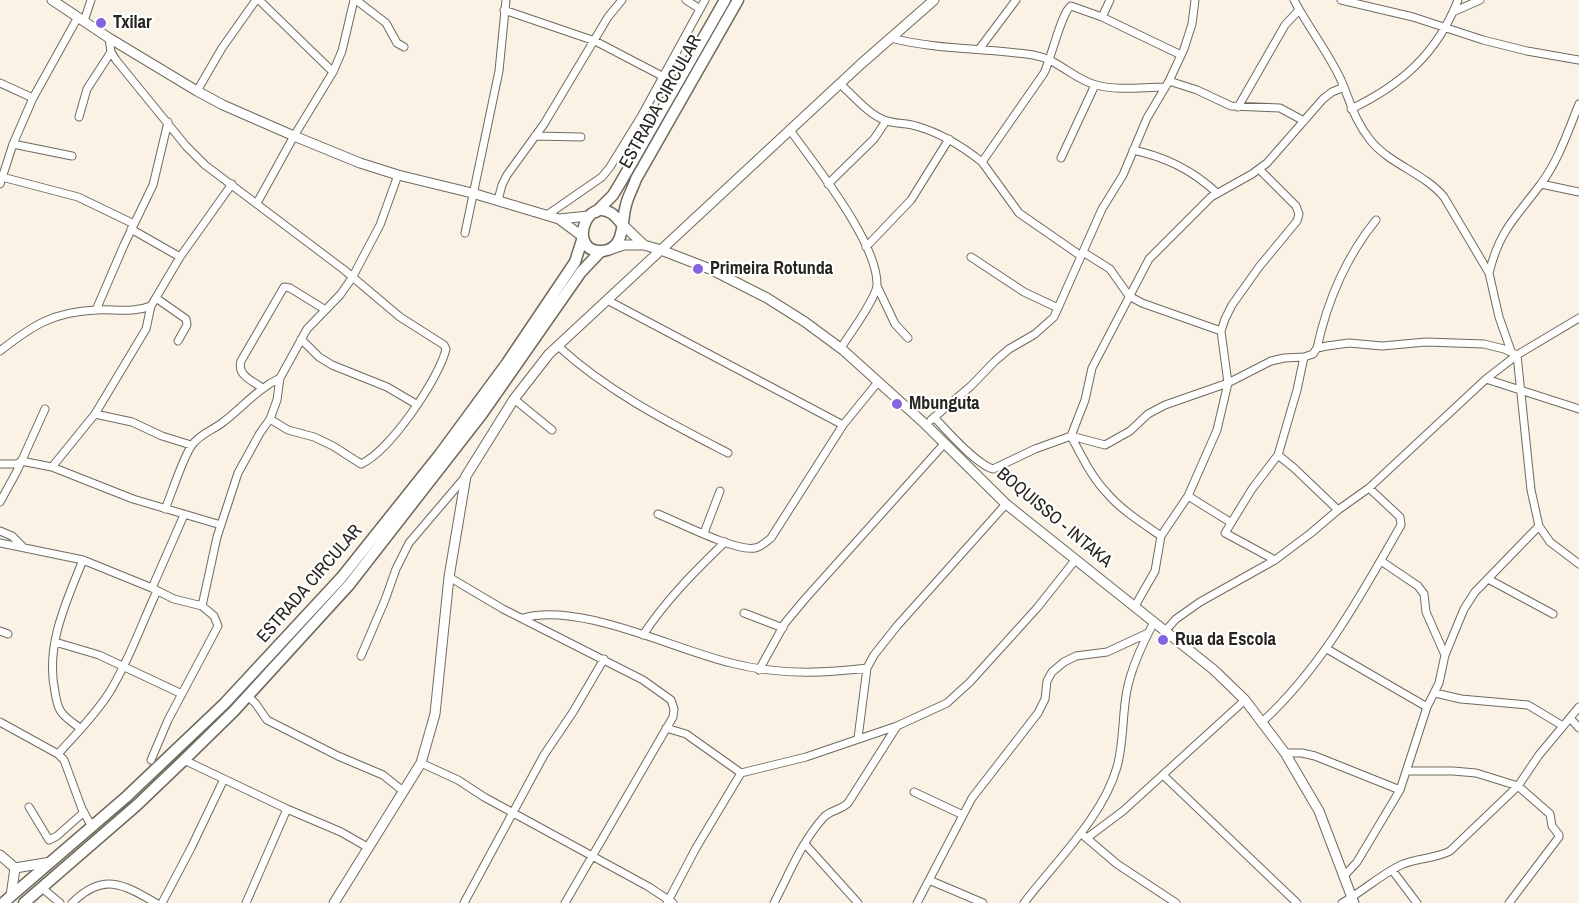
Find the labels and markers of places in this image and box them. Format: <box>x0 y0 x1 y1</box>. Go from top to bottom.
place label: Txilar <box>113 12 152 34</box>
marker: Txilar <box>94 16 108 30</box>
place label: Primeira Rotunda <box>710 258 833 280</box>
marker: Primeira Rotunda <box>691 262 705 276</box>
place label: Mbunguta <box>909 393 980 415</box>
marker: Mbunguta <box>890 397 904 411</box>
place label: Rua da Escola <box>1175 629 1276 651</box>
marker: Rua da Escola <box>1156 633 1170 647</box>

